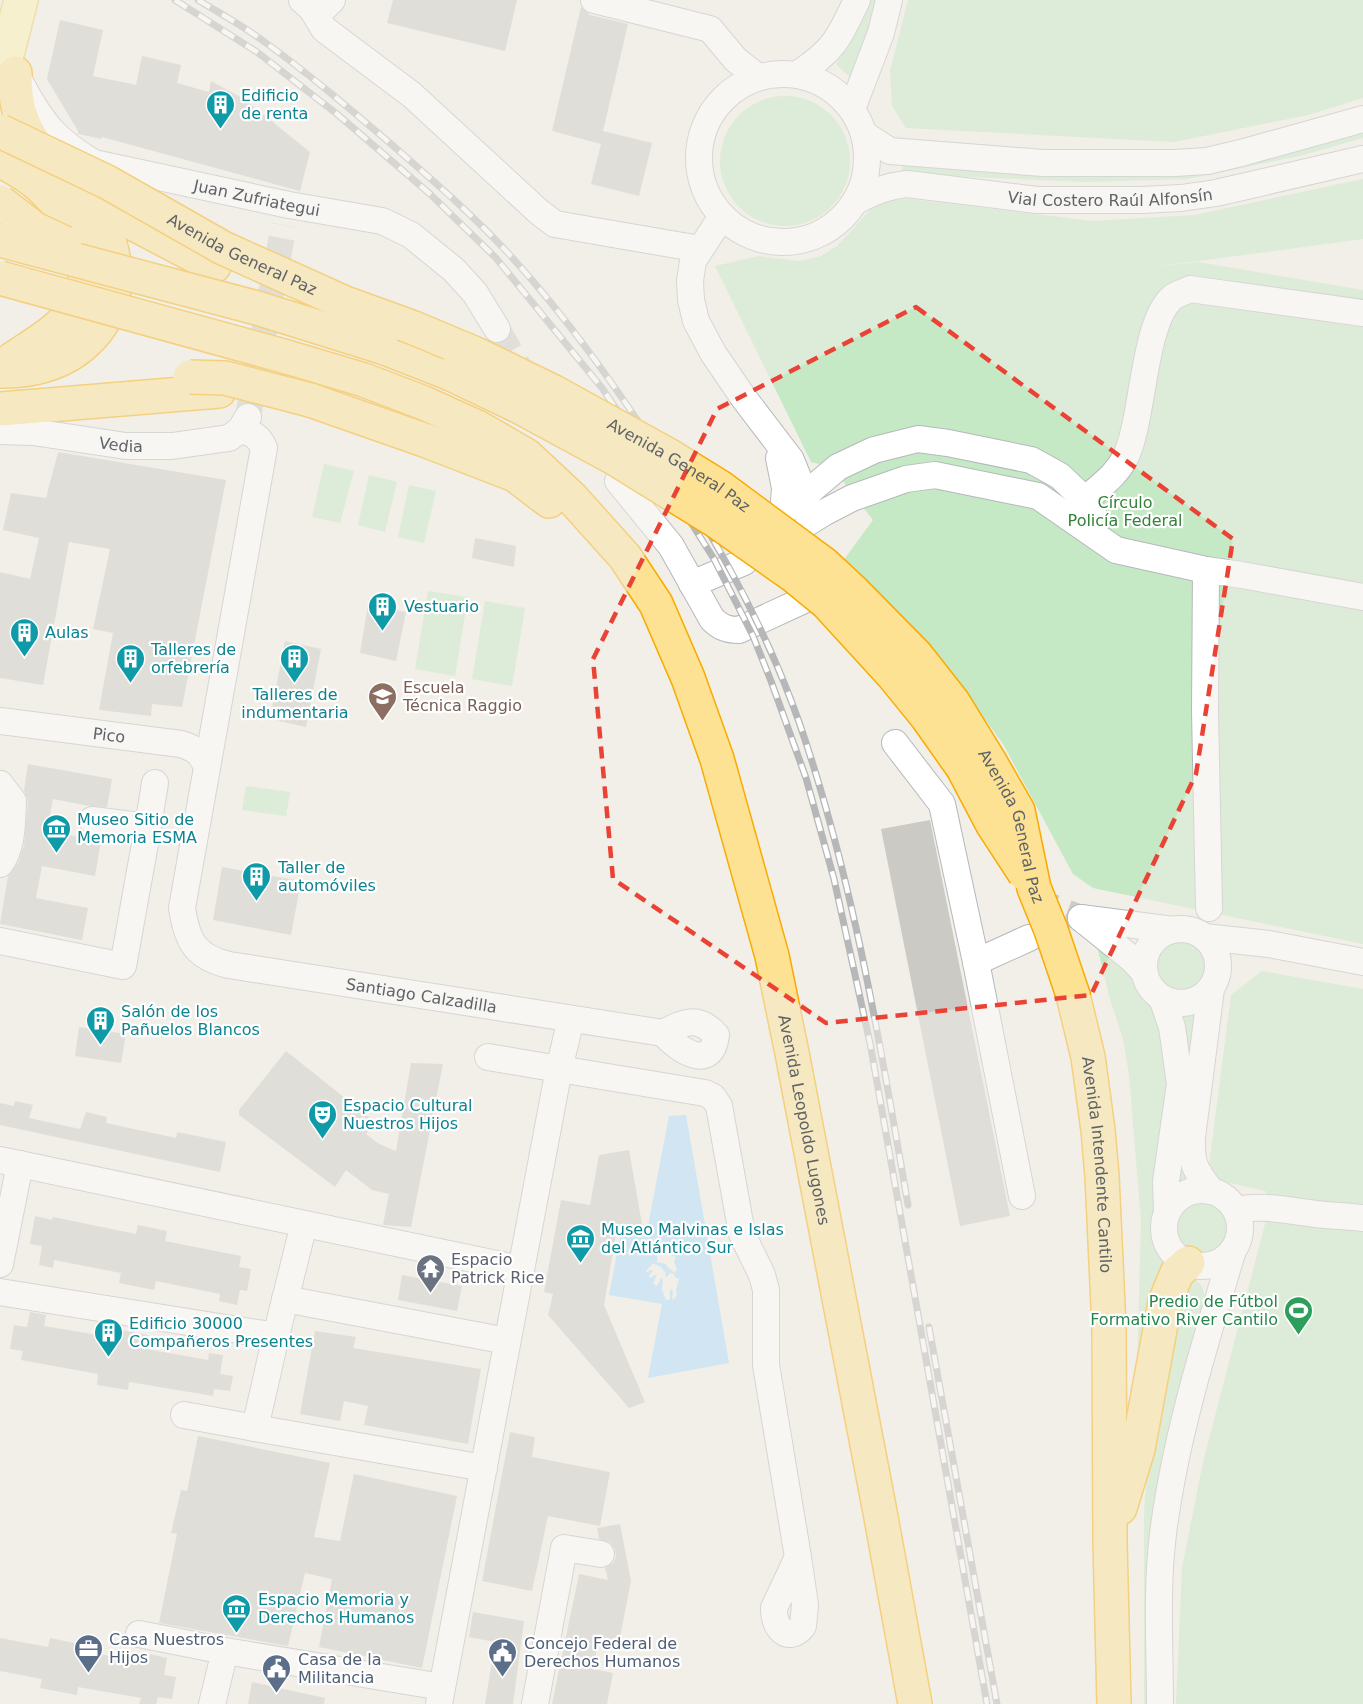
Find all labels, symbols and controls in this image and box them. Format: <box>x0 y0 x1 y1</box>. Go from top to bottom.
place label: Edificio de renta <box>241 86 308 123</box>
building icon: Edificio de renta <box>204 88 236 130</box>
street label: Juan Zufriategui <box>191 176 321 220</box>
street label: Vial Costero Raúl Alfonsín <box>1007 185 1214 210</box>
street label: Avenida General Paz <box>164 209 320 299</box>
street label: Avenida General Paz <box>604 414 754 516</box>
street label: Vedia <box>98 433 143 456</box>
park label: Círculo Policía Federal <box>1068 493 1182 530</box>
building icon: Vestuario <box>367 590 399 632</box>
place label: Vestuario <box>404 597 479 616</box>
building icon: Aulas <box>8 616 40 658</box>
place label: Aulas <box>45 623 89 642</box>
place label: Talleres de orfebrería <box>150 640 236 677</box>
building icon: Talleres de orfebrería <box>114 642 146 684</box>
building icon: Talleres de indumentaria <box>279 642 311 684</box>
place label: Escuela Técnica Raggio <box>402 678 522 715</box>
school or university icon: Escuela Técnica Raggio <box>366 680 398 722</box>
place label: Talleres de indumentaria <box>241 685 349 722</box>
street label: Pico <box>92 724 126 747</box>
street label: Avenida General Paz <box>974 746 1048 906</box>
place label: Museo Sitio de Memoria ESMA <box>77 810 197 847</box>
museum icon: Museo Sitio de Memoria ESMA <box>40 812 72 854</box>
place label: Taller de automóviles <box>277 858 376 895</box>
building icon: Taller de automóviles <box>241 860 273 902</box>
street label: Santiago Calzadilla <box>345 974 498 1017</box>
place label: Salón de los Pañuelos Blancos <box>121 1002 260 1039</box>
building icon: Salón de los Pañuelos Blancos <box>84 1004 116 1046</box>
street label: Avenida Leopoldo Lugones <box>774 1013 834 1227</box>
street label: Avenida Intendente Cantilo <box>1078 1055 1115 1274</box>
place label: Espacio Cultural Nuestros Hijos <box>343 1096 473 1133</box>
theatre icon: Espacio Cultural Nuestros Hijos <box>306 1098 338 1140</box>
place label: Museo Malvinas e Islas del Atlántico Sur <box>601 1220 784 1257</box>
museum icon: Museo Malvinas e Islas del Atlántico Sur <box>564 1222 596 1264</box>
place label: Espacio Patrick Rice <box>451 1250 544 1287</box>
temple icon: Espacio Patrick Rice <box>414 1252 446 1294</box>
place label: Predio de Fútbol Formativo River Cantilo <box>1090 1292 1278 1329</box>
sports icon: Predio de Fútbol Formativo River Cantilo <box>1283 1294 1315 1336</box>
place label: Edificio 30000 Compañeros Presentes <box>129 1314 313 1351</box>
building icon: Edificio 30000 Compañeros Presentes <box>92 1316 124 1358</box>
place label: Espacio Memoria y Derechos Humanos <box>258 1590 414 1627</box>
museum icon: Espacio Memoria y Derechos Humanos <box>221 1592 253 1634</box>
place label: Casa Nuestros Hijos <box>109 1630 224 1667</box>
office icon: Casa Nuestros Hijos <box>72 1632 104 1674</box>
place label: Concejo Federal de Derechos Humanos <box>524 1634 680 1671</box>
public building icon: Concejo Federal de Derechos Humanos <box>487 1636 519 1678</box>
place label: Casa de la Militancia <box>298 1650 382 1687</box>
public building icon: Casa de la Militancia <box>261 1652 293 1694</box>

